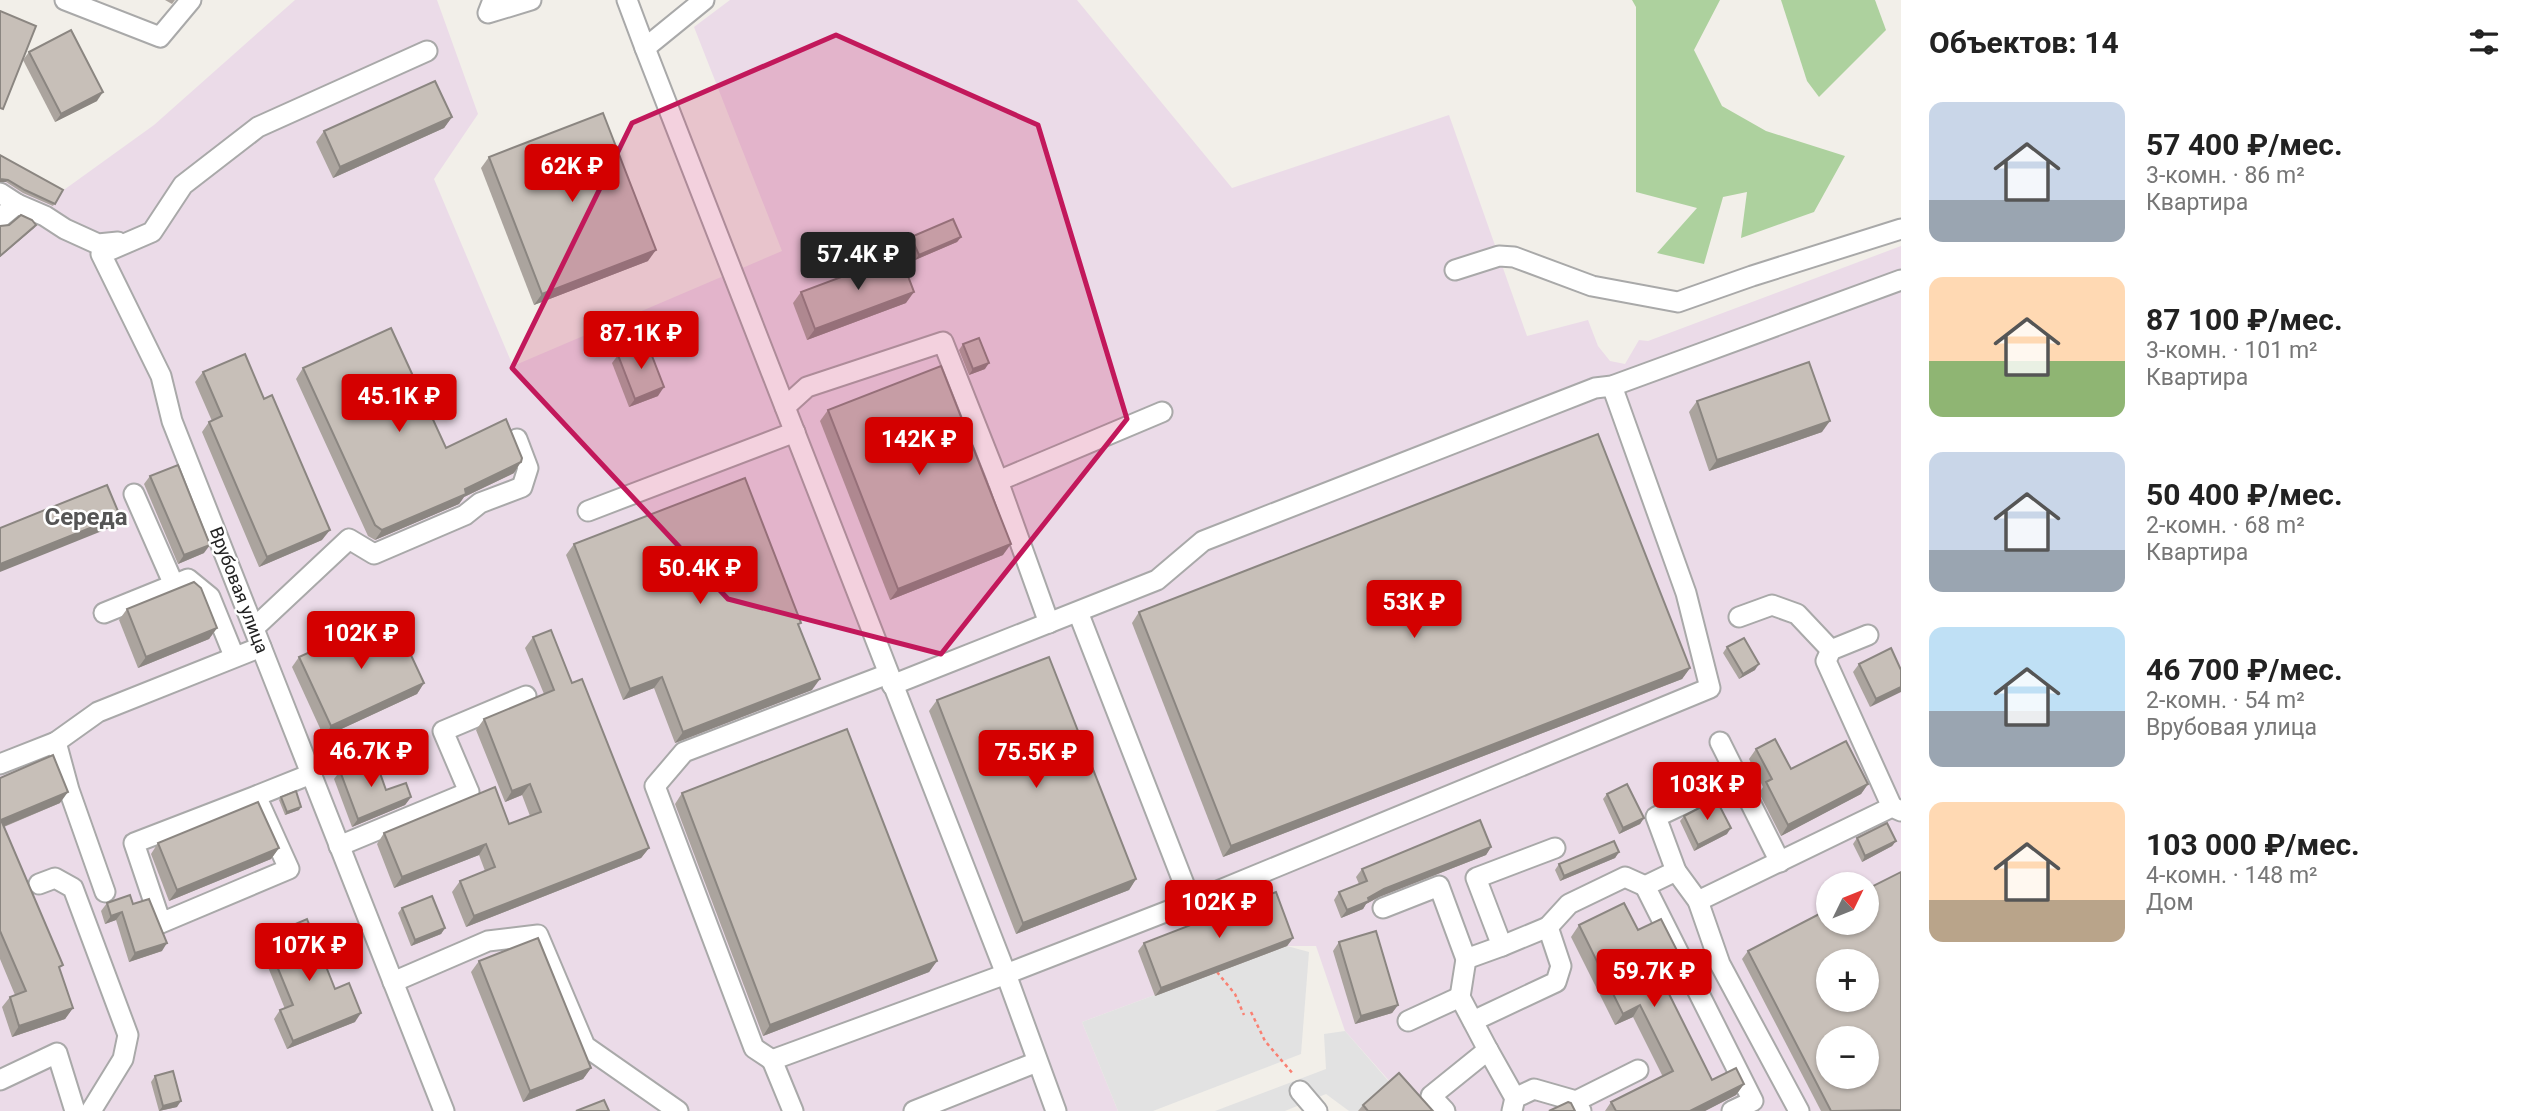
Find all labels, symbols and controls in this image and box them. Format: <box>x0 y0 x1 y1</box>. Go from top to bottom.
icon: filters <box>2465 23 2503 61</box>
text: Объектов: 14 <box>1929 25 2119 60</box>
text: 57 400 ₽/мес. <box>2146 127 2343 162</box>
icon: home <box>1985 130 2069 214</box>
pin: 62K ₽ <box>523 144 621 204</box>
text: 62K ₽ <box>541 153 603 180</box>
text: 3-комн. · 86 m² <box>2146 162 2305 189</box>
text: Квартира <box>2146 189 2248 216</box>
pin: 57.4K ₽ <box>793 232 923 292</box>
text: 57.4K ₽ <box>817 241 899 268</box>
text: 87 100 ₽/мес. <box>2146 302 2343 337</box>
icon: home <box>1985 305 2069 389</box>
pin: 87.1K ₽ <box>576 312 706 371</box>
text: 87.1K ₽ <box>600 320 682 347</box>
text: 3-комн. · 101 m² <box>2146 337 2318 364</box>
text: Квартира <box>2146 364 2248 391</box>
pin: 45.1K ₽ <box>334 374 464 434</box>
text: 45.1K ₽ <box>358 383 440 410</box>
pin: 142K ₽ <box>862 418 976 477</box>
text: 142K ₽ <box>881 426 957 453</box>
text: 50 400 ₽/мес. <box>2146 477 2343 512</box>
icon: home <box>1985 480 2069 564</box>
district label: Середа <box>44 503 128 531</box>
text: 2-комн. · 68 m² <box>2146 512 2305 539</box>
street label: Врубовая улица <box>206 524 273 656</box>
text: Квартира <box>2146 539 2248 566</box>
pin: 50.4K ₽ <box>635 546 765 606</box>
text: 50.4K ₽ <box>659 555 741 582</box>
pin: 53K ₽ <box>1365 580 1463 640</box>
text: 53K ₽ <box>1383 589 1445 616</box>
pin: 102K ₽ <box>304 612 418 671</box>
text: 102K ₽ <box>323 620 399 647</box>
text: 46 700 ₽/мес. <box>2146 652 2343 687</box>
icon: home <box>1985 655 2069 739</box>
text: 2-комн. · 54 m² <box>2146 687 2305 714</box>
text: Врубовая улица <box>2146 714 2317 741</box>
pin: 46.7K ₽ <box>306 730 436 789</box>
pin: 75.5K ₽ <box>971 730 1101 790</box>
text: 46.7K ₽ <box>330 738 412 765</box>
text: 75.5K ₽ <box>995 739 1077 766</box>
pin: 103K ₽ <box>1650 762 1764 822</box>
text: 103K ₽ <box>1669 771 1745 798</box>
text: 103 000 ₽/мес. <box>2146 827 2360 862</box>
icon: home <box>1985 830 2069 914</box>
text: 4-комн. · 148 m² <box>2146 862 2318 889</box>
north arrow <box>1816 872 1880 934</box>
map controls <box>1816 872 1879 1089</box>
pin: 102K ₽ <box>1162 880 1276 940</box>
text: 102K ₽ <box>1181 889 1257 916</box>
text: Дом <box>2146 889 2193 916</box>
pin: 107K ₽ <box>252 923 366 983</box>
text: 107K ₽ <box>271 932 347 959</box>
button: + <box>1816 949 1879 1012</box>
pin: 59.7K ₽ <box>1589 950 1719 1009</box>
text: 59.7K ₽ <box>1613 958 1695 985</box>
button: − <box>1816 1026 1879 1089</box>

